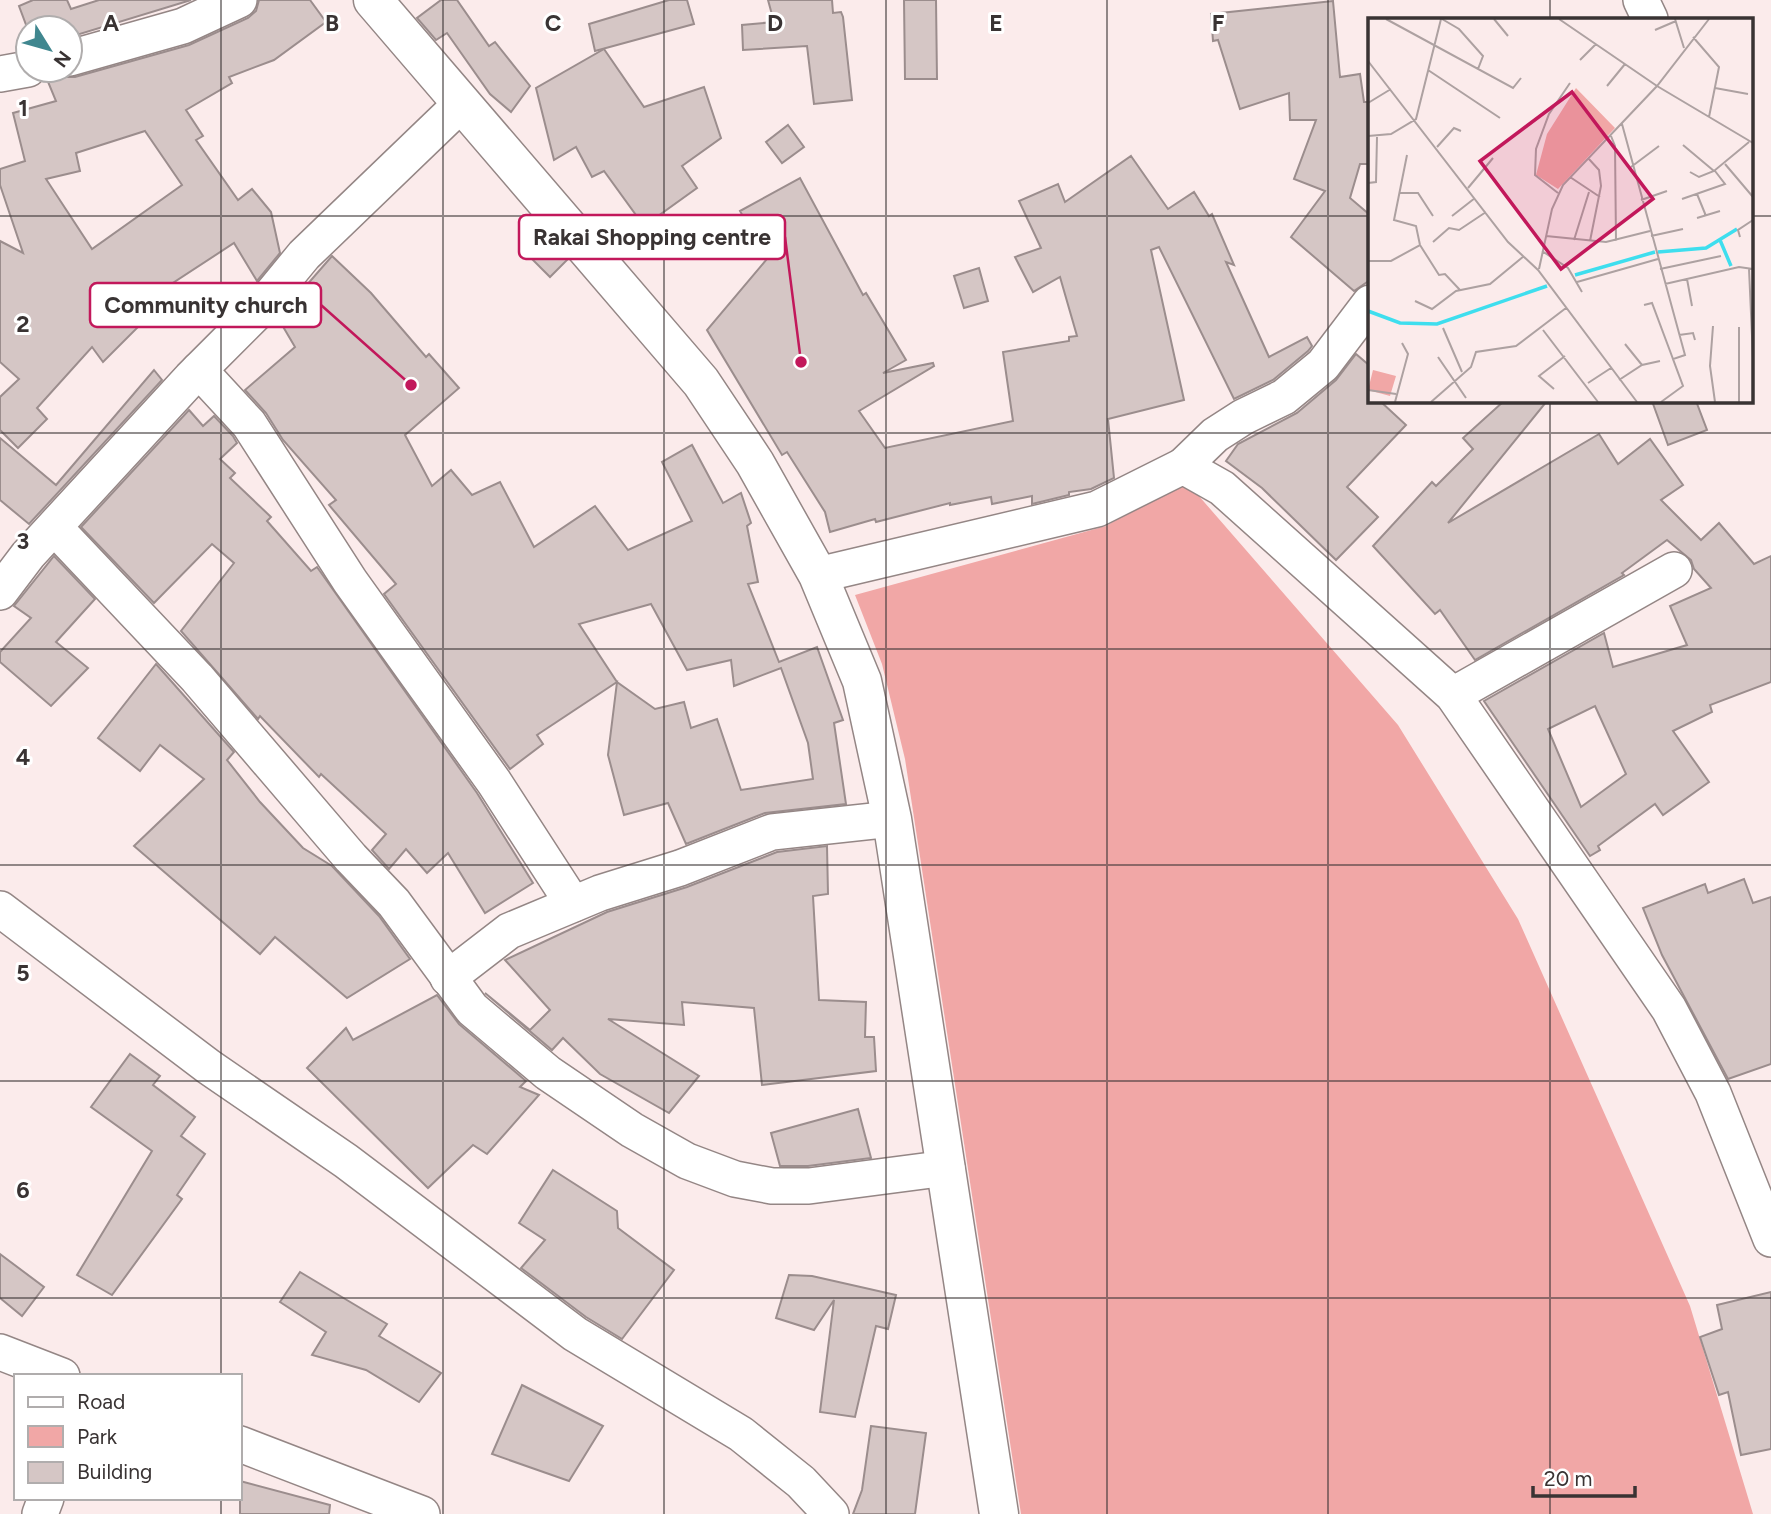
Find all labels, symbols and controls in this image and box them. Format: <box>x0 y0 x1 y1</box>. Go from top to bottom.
text: A <box>103 9 120 37</box>
text: B <box>325 9 339 37</box>
text: C <box>545 9 562 37</box>
text: D <box>767 9 783 37</box>
text: E <box>989 9 1003 37</box>
text: F <box>1212 9 1225 37</box>
north arrow <box>14 14 84 84</box>
inset map <box>1368 18 1754 402</box>
text: N <box>49 46 76 72</box>
text: 1 <box>18 94 28 122</box>
callout: Rakai Shopping centre <box>519 215 785 259</box>
text: Rakai Shopping centre <box>533 223 771 251</box>
callout: Community church <box>90 283 321 327</box>
text: Community church <box>104 291 308 319</box>
text: 2 <box>16 310 30 338</box>
text: 3 <box>17 527 29 555</box>
text: 4 <box>16 743 30 771</box>
text: 5 <box>16 959 30 987</box>
text: 6 <box>16 1176 30 1204</box>
legend <box>14 1374 242 1500</box>
text: Road <box>77 1389 125 1414</box>
text: Park <box>77 1424 118 1449</box>
scale bar <box>1533 1454 1634 1498</box>
text: Building <box>77 1459 152 1484</box>
text: 20 m <box>1544 1466 1592 1491</box>

